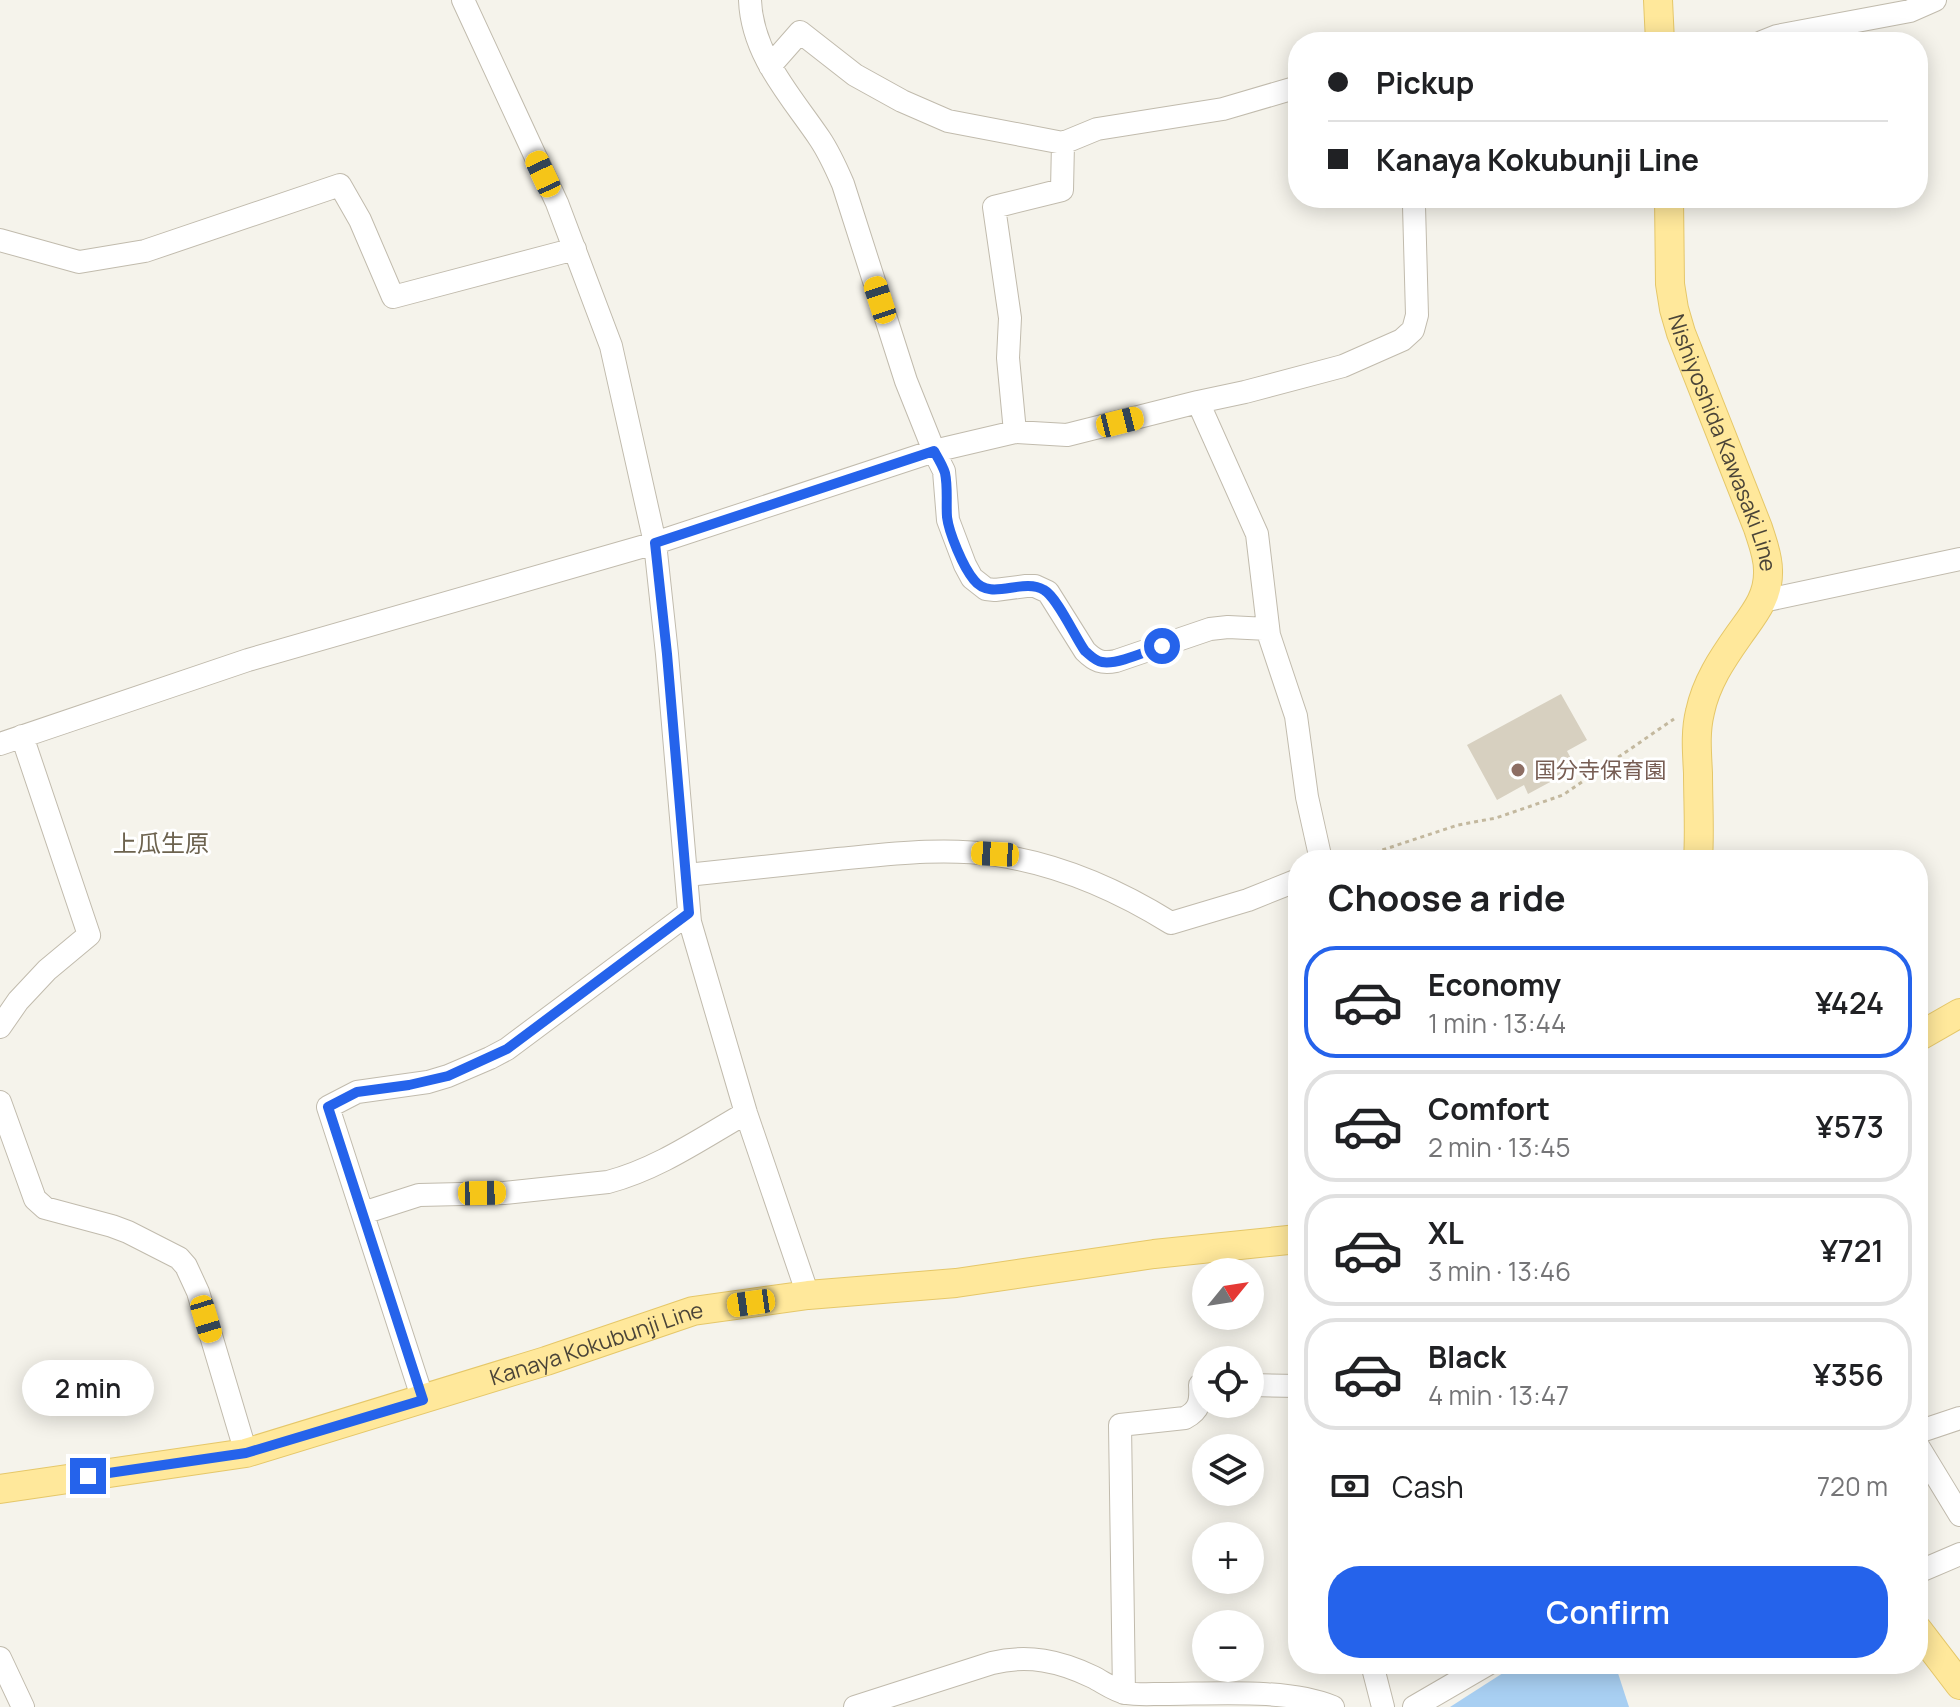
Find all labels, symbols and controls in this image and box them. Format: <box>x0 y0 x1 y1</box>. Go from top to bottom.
text: Pickup <box>1376 62 1474 103</box>
text: Kanaya Kokubunji Line <box>1376 139 1699 180</box>
car <box>522 147 564 201</box>
car <box>861 273 899 327</box>
street label: Nishiyoshida Kawasaki Line <box>1661 311 1783 573</box>
car <box>1094 405 1146 439</box>
route start <box>1144 628 1180 664</box>
place label: 国分寺保育園 <box>1534 755 1666 785</box>
marker: 国分寺保育園 <box>1509 761 1527 779</box>
district label: 上瓜生原 <box>113 826 209 859</box>
car <box>970 841 1020 867</box>
text: Choose a ride <box>1328 873 1566 922</box>
text: Economy <box>1428 964 1561 1005</box>
icon: car <box>1332 966 1404 1038</box>
text: ¥424 <box>1815 982 1884 1023</box>
text: 1 min · 13:44 <box>1428 1005 1566 1041</box>
text: Comfort <box>1428 1088 1550 1129</box>
icon: car <box>1332 1090 1404 1162</box>
text: ¥573 <box>1816 1106 1884 1147</box>
text: 2 min · 13:45 <box>1428 1129 1571 1165</box>
car <box>458 1181 506 1205</box>
text: XL <box>1428 1212 1464 1253</box>
icon: car <box>1332 1214 1404 1286</box>
text: ¥721 <box>1820 1230 1884 1271</box>
text: 3 min · 13:46 <box>1428 1253 1571 1289</box>
north arrow <box>1192 1258 1264 1330</box>
map controls <box>1192 1258 1264 1682</box>
car <box>726 1288 776 1318</box>
car <box>188 1293 224 1345</box>
street label: Kanaya Kokubunji Line <box>486 1295 705 1392</box>
text: Black <box>1428 1336 1506 1377</box>
icon: car <box>1332 1338 1404 1410</box>
button: locate <box>1192 1346 1264 1418</box>
text: ¥356 <box>1813 1354 1884 1395</box>
callout: 2 min <box>22 1360 154 1416</box>
text: 2 min <box>55 1370 121 1406</box>
text: 4 min · 13:47 <box>1428 1377 1569 1413</box>
button: layers <box>1192 1434 1264 1506</box>
route end <box>70 1458 106 1494</box>
icon: cash <box>1328 1464 1372 1508</box>
text: Cash <box>1392 1466 1464 1507</box>
text: 720 m <box>1817 1468 1888 1504</box>
button: + <box>1192 1522 1264 1594</box>
button: Confirm <box>1328 1566 1888 1658</box>
button: − <box>1192 1610 1264 1682</box>

